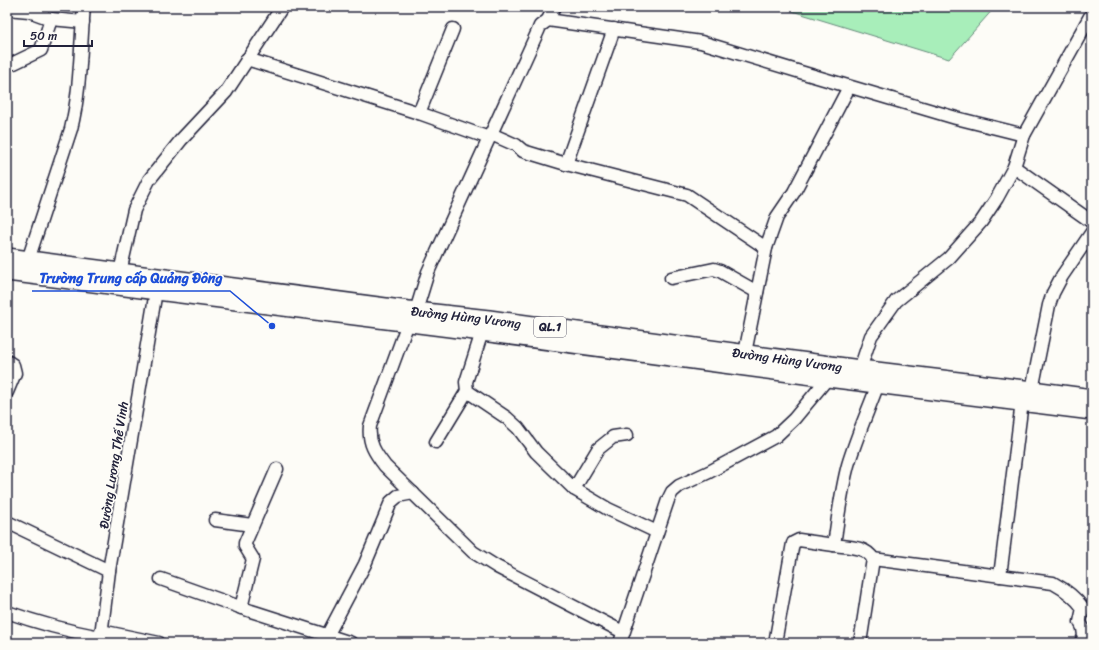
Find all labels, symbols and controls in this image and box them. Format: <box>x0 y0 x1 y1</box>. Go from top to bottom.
scale bar <box>24 22 92 48</box>
text: 50 m <box>30 25 57 47</box>
callout: Trường Trung cấp Quảng Đông <box>32 265 230 291</box>
text: Trường Trung cấp Quảng Đông <box>40 266 223 291</box>
street label: Đường Hùng Vương <box>409 299 523 335</box>
road number: QL.1 <box>534 317 566 337</box>
street label: Đường Hùng Vương <box>731 341 844 379</box>
street label: Đường Lương Thế Vinh <box>92 400 135 530</box>

